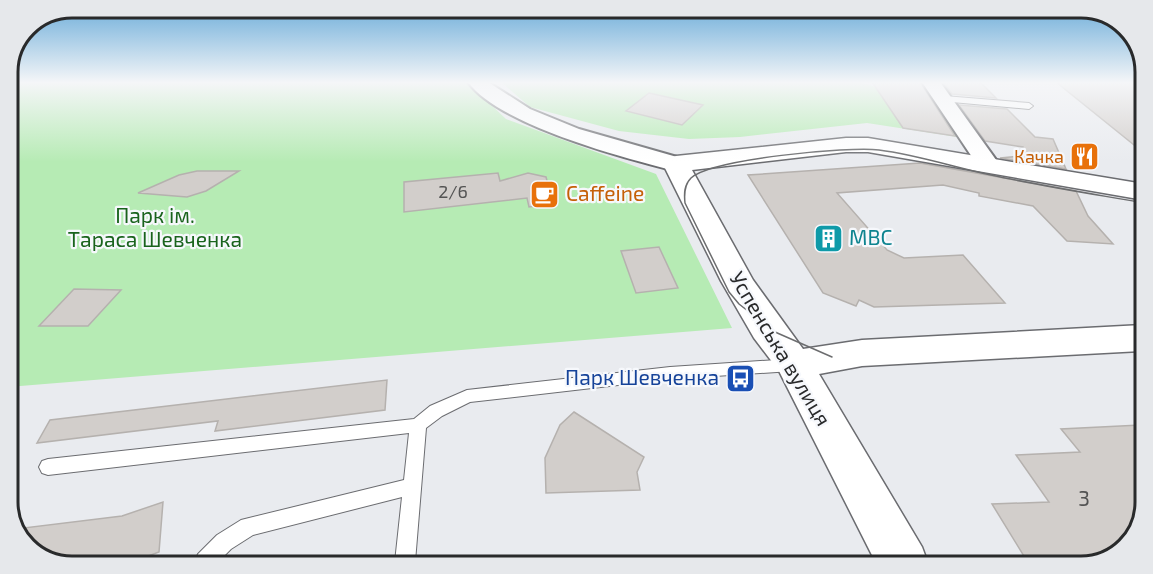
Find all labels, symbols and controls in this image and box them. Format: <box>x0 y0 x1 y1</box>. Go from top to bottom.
restaurant icon: Качка <box>1069 141 1101 173</box>
place label: Качка <box>1014 145 1064 167</box>
cafe icon: Caffeine <box>529 178 561 210</box>
house number: 2/6 <box>438 180 468 202</box>
place label: Caffeine <box>566 180 644 205</box>
park label: Парк ім. Тараса Шевченка <box>68 202 242 251</box>
building icon: МВС <box>812 222 844 254</box>
place label: МВС <box>849 224 892 249</box>
street label: Успенська вулиця <box>724 267 837 430</box>
bus stop icon: Парк Шевченка <box>724 362 756 394</box>
place label: Парк Шевченка <box>565 364 719 389</box>
house number: 3 <box>1078 485 1090 510</box>

